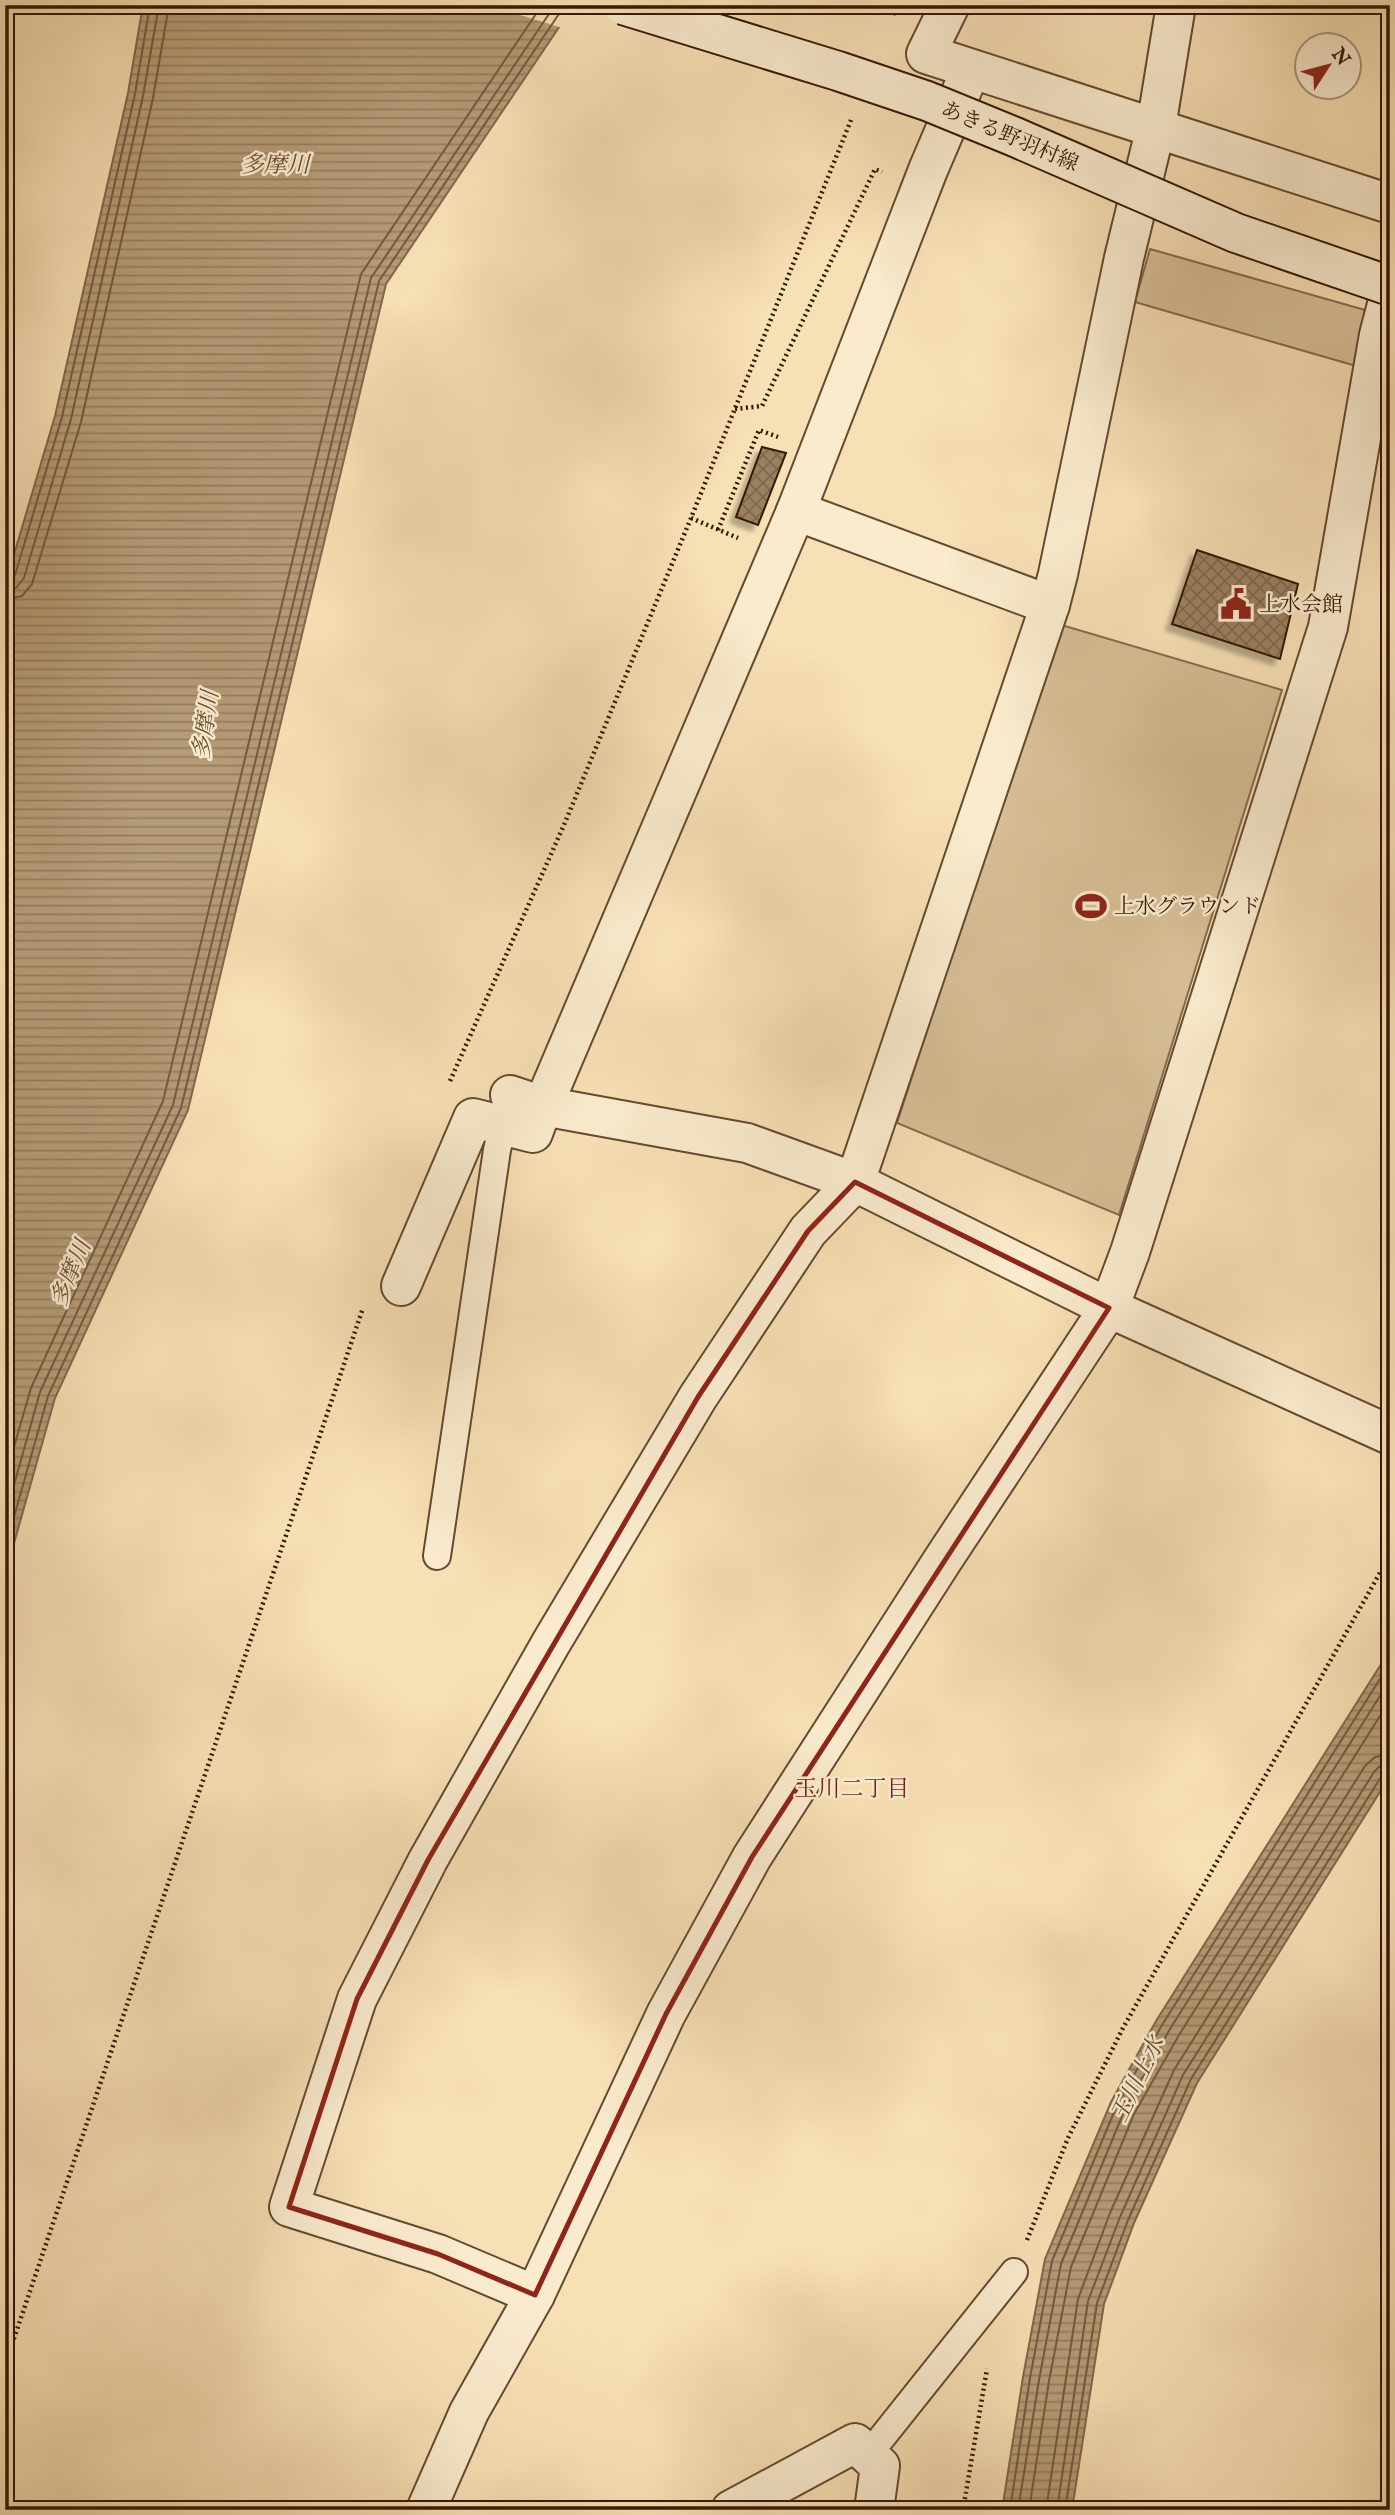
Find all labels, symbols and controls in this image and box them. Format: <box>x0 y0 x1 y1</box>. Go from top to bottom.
north arrow <box>1294 32 1364 102</box>
text: N <box>1325 43 1355 71</box>
street label: あきる野羽村線 <box>936 96 1082 179</box>
water label: 多摩川 <box>241 151 313 180</box>
public building icon: 上水会館 <box>1219 587 1253 621</box>
place label: 上水会館 <box>1259 592 1343 619</box>
water label: 多摩川 <box>187 686 226 761</box>
sports icon: 上水グラウンド <box>1074 889 1108 923</box>
place label: 上水グラウンド <box>1114 894 1261 921</box>
water label: 多摩川 <box>45 1233 99 1311</box>
district label: 玉川二丁目 <box>795 1775 910 1804</box>
water label: 玉川上水 <box>1105 2030 1172 2127</box>

